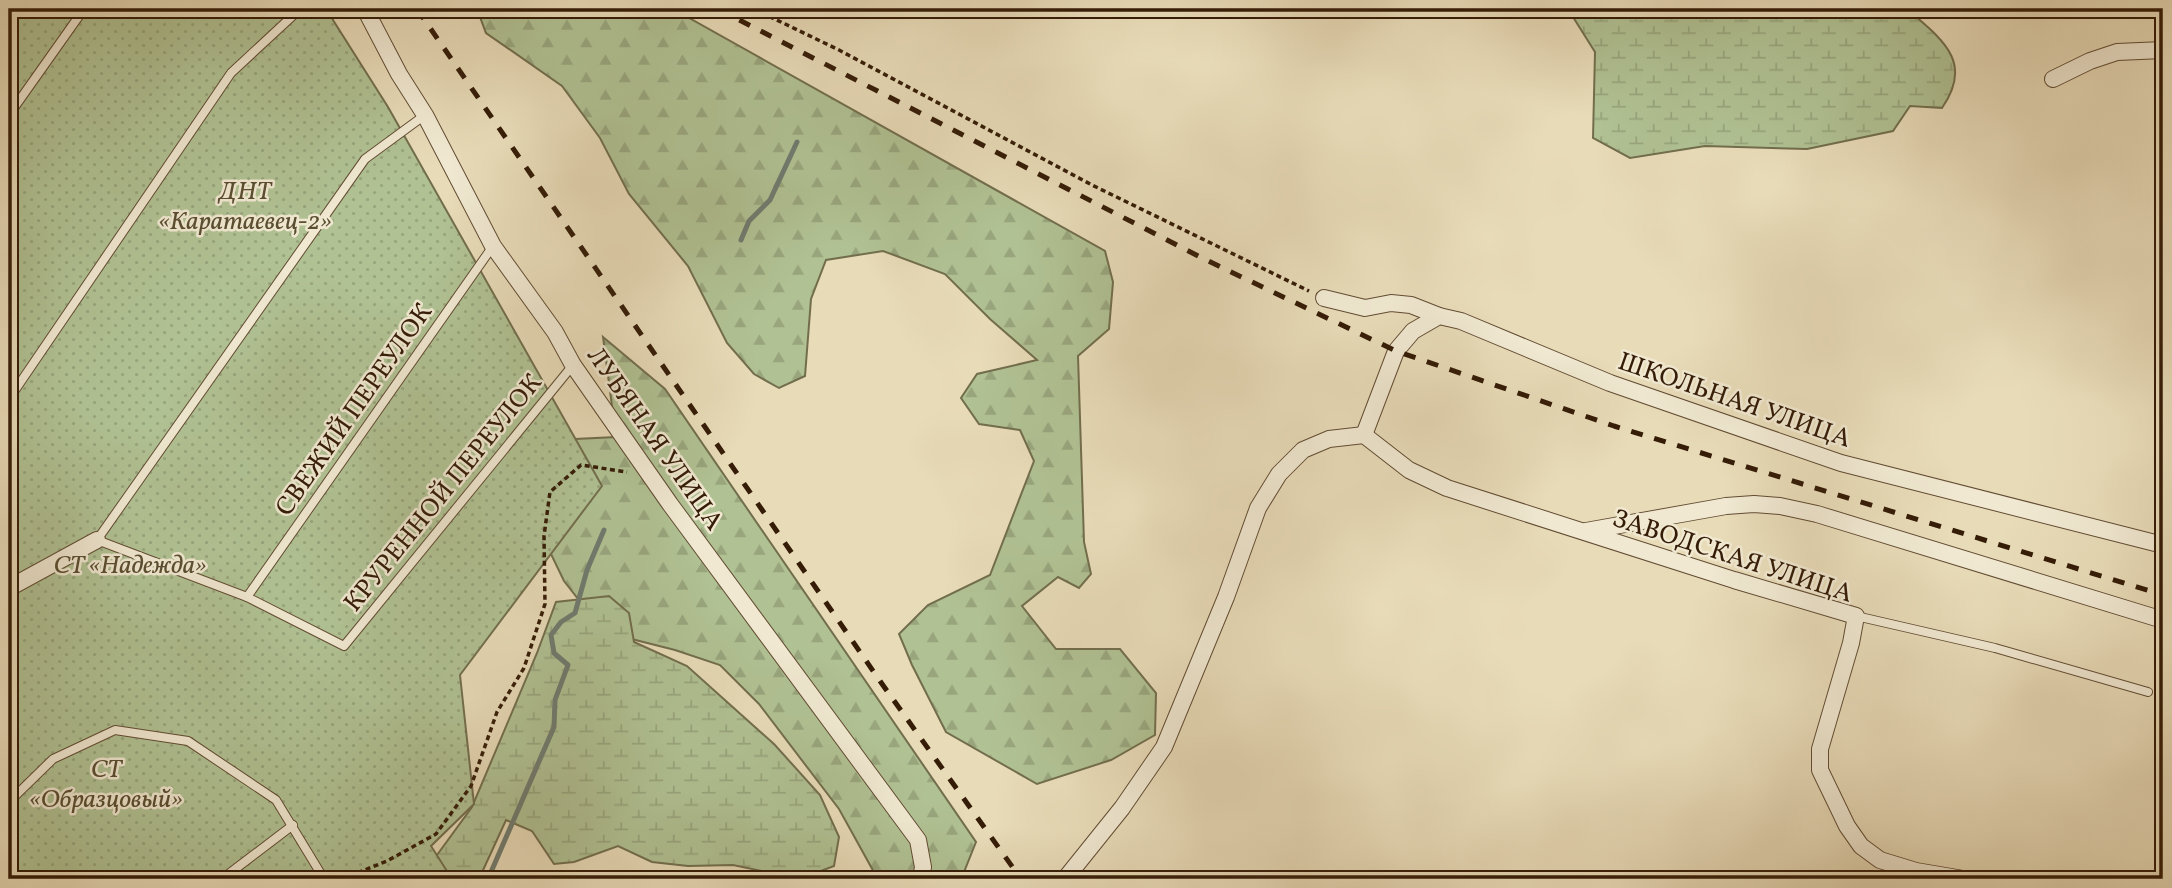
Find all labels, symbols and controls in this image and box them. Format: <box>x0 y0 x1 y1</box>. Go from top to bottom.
park label: ДНТ «Каратаевец-2» <box>158 174 332 240</box>
street label: СВЕЖИЙ ПЕРЕУЛОК <box>268 296 442 524</box>
street label: ЛУБЯНАЯ УЛИЦА <box>577 340 731 538</box>
street label: ШКОЛЬНАЯ УЛИЦА <box>1613 344 1856 458</box>
street label: КРУРЕННОЙ ПЕРЕУЛОК <box>336 366 551 620</box>
street label: ЗАВОДСКАЯ УЛИЦА <box>1608 501 1857 613</box>
park label: СТ «Надежда» <box>53 548 207 584</box>
park label: СТ «Образцовый» <box>29 752 183 818</box>

